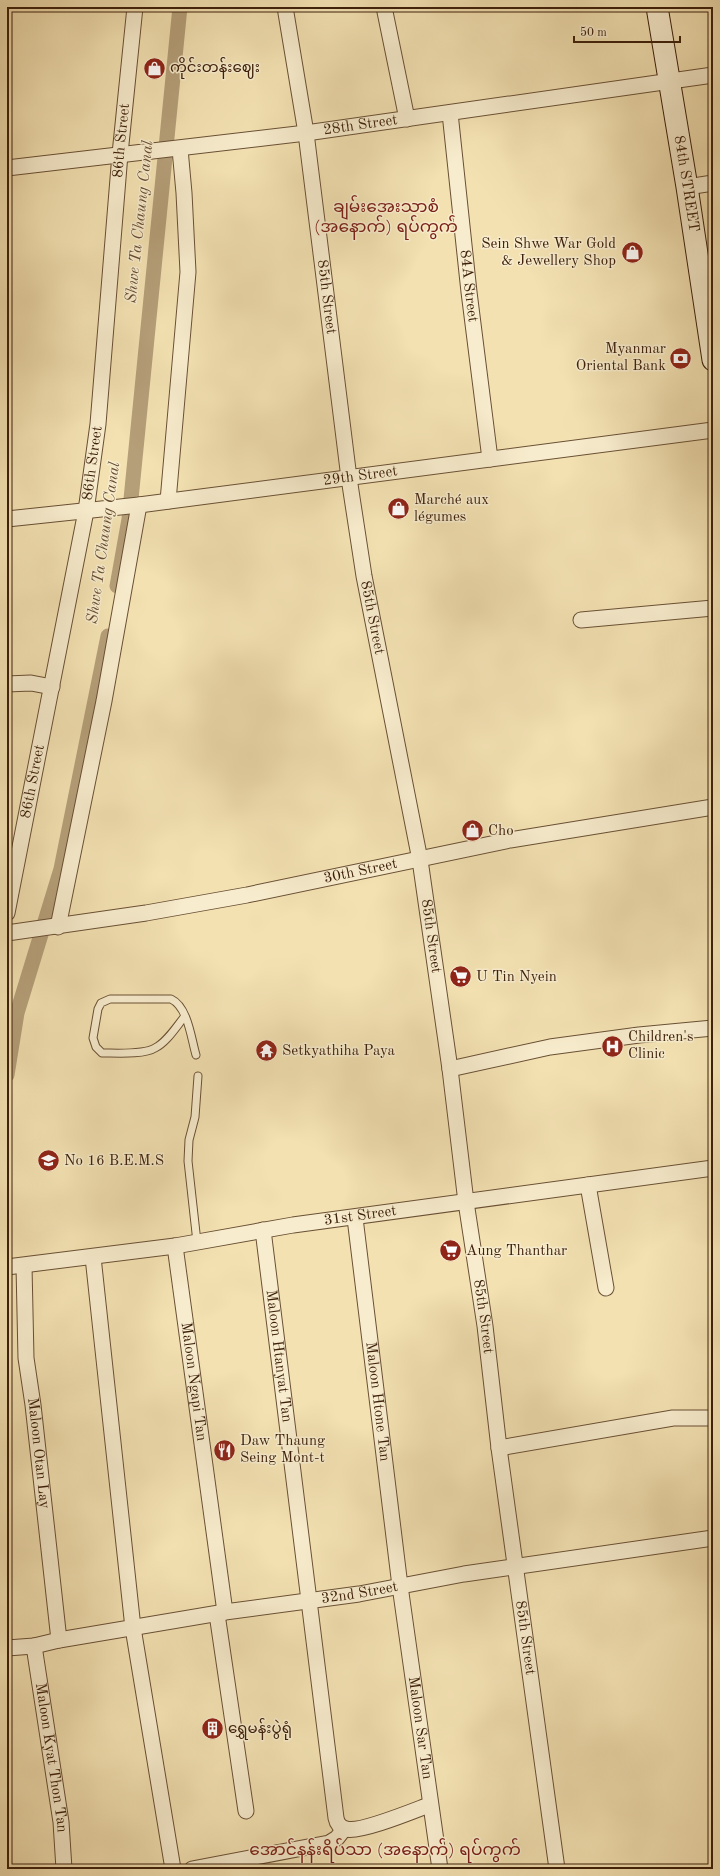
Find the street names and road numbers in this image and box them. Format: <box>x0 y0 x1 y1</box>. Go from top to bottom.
street label: 86th Street <box>111 102 133 178</box>
street label: 28th Street <box>322 113 399 138</box>
street label: 84th STREET <box>671 134 701 233</box>
street label: 84A Street <box>457 249 480 323</box>
street label: 85th Street <box>314 259 339 335</box>
street label: 86th Street <box>80 425 105 501</box>
street label: 29th Street <box>322 464 398 488</box>
street label: 85th Street <box>358 579 387 656</box>
street label: 86th Street <box>18 743 47 820</box>
street label: 30th Street <box>322 856 399 886</box>
street label: 85th Street <box>418 898 444 974</box>
street label: 31st Street <box>323 1204 397 1228</box>
street label: 85th Street <box>470 1278 496 1355</box>
street label: Maloon Htanyat Tan <box>263 1289 294 1423</box>
street label: Maloon Ngapi Tan <box>178 1321 209 1442</box>
street label: Maloon Htone Tan <box>363 1341 392 1462</box>
street label: Maloon Otan Lay <box>24 1396 52 1510</box>
street label: 32nd Street <box>320 1579 399 1606</box>
street label: 85th Street <box>513 1600 538 1676</box>
street label: Maloon Sar Tan <box>405 1675 435 1780</box>
street label: Maloon Kyat Thon Tan <box>32 1682 69 1833</box>

